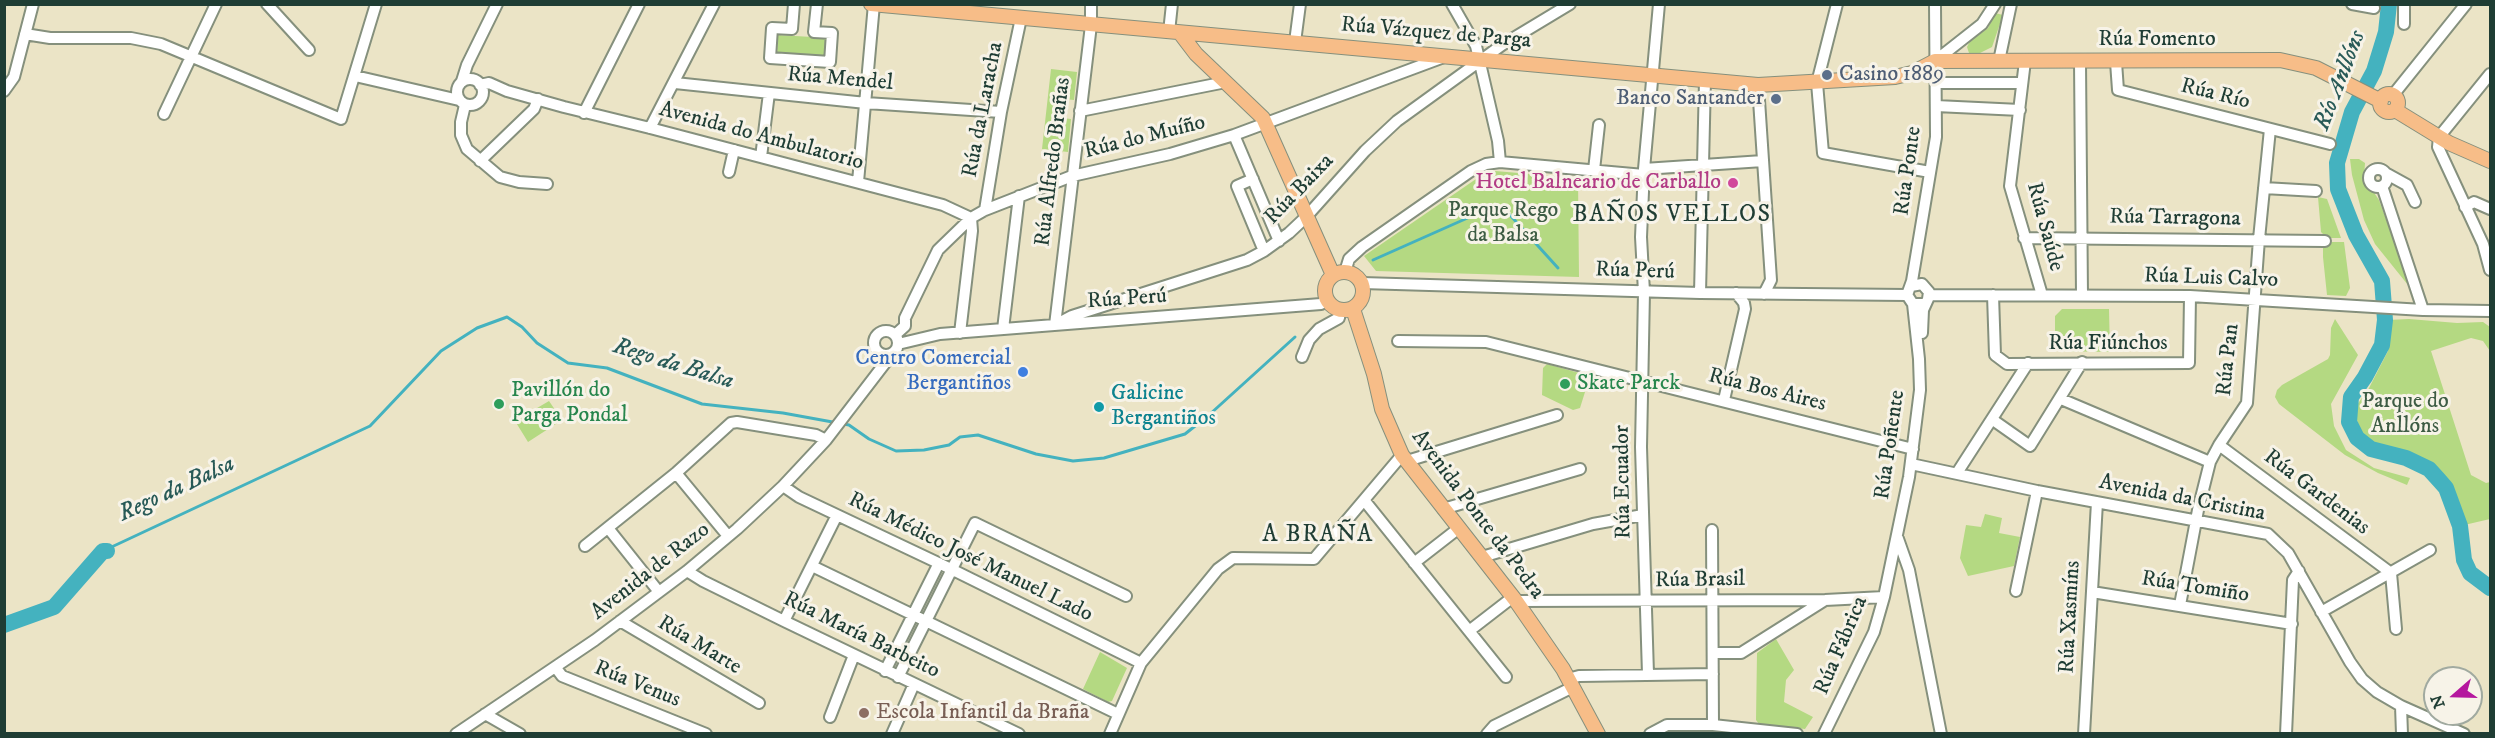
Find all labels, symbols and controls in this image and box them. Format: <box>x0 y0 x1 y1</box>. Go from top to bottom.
street label: Rúa Vázquez de Parga <box>1340 13 1532 55</box>
street label: Rúa Fomento <box>2098 27 2216 53</box>
water label: Río Anllóns <box>2309 27 2373 135</box>
street label: Rúa da Laracha <box>958 40 1010 180</box>
street label: Rúa Mendel <box>786 62 894 98</box>
place label: Casino 1889 <box>1839 62 1944 88</box>
marker: Casino 1889 <box>1820 68 1834 82</box>
street label: Rúa Río <box>2178 74 2252 116</box>
street label: Rúa Alfredo Brañas <box>1031 76 1077 248</box>
place label: Banco Santander <box>1616 86 1764 112</box>
marker: Banco Santander <box>1769 92 1783 106</box>
street label: Avenida do Ambulatorio <box>656 97 866 177</box>
street label: Rúa do Muíño <box>1082 110 1208 166</box>
street label: Rúa Ponte <box>1890 125 1928 217</box>
street label: Rúa Baixa <box>1260 149 1340 231</box>
place label: Hotel Balneario de Carballo <box>1475 170 1721 196</box>
marker: Hotel Balneario de Carballo <box>1726 176 1740 190</box>
street label: Rúa Saúde <box>2019 180 2069 274</box>
park label: Parque Rego da Balsa <box>1448 198 1558 249</box>
district label: BAÑOS VELLOS <box>1572 202 1772 230</box>
street label: Rúa Tarragona <box>2109 205 2241 233</box>
street label: Rúa Perú <box>1595 257 1675 287</box>
street label: Rúa Luis Calvo <box>2143 263 2279 295</box>
street label: Rúa Perú <box>1086 284 1168 316</box>
street label: Rúa Pan <box>2212 322 2246 398</box>
street label: Rúa Fiúnchos <box>2048 331 2168 357</box>
water label: Rego da Balsa <box>609 333 737 397</box>
place label: Centro Comercial Bergantiños <box>855 346 1011 398</box>
street label: Rúa Bos Aires <box>1705 364 1829 418</box>
marker: Centro Comercial Bergantiños <box>1016 365 1030 379</box>
place label: Skate Parck <box>1577 371 1680 397</box>
marker: Skate Parck <box>1558 377 1572 391</box>
place label: Pavillón do Parga Pondal <box>511 378 627 430</box>
place label: Galicine Bergantiños <box>1111 381 1216 433</box>
street label: Rúa Poñente <box>1870 388 1912 502</box>
park label: Parque do Anllóns <box>2361 389 2449 440</box>
marker: Pavillón do Parga Pondal <box>492 397 506 411</box>
marker: Galicine Bergantiños <box>1092 400 1106 414</box>
street label: Avenida Ponte da Pedra <box>1405 425 1549 605</box>
street label: Rúa Ecuador <box>1610 425 1638 539</box>
street label: Rúa Gardenias <box>2258 445 2374 541</box>
water label: Rego da Balsa <box>114 451 240 529</box>
street label: Avenida da Cristina <box>2097 470 2267 528</box>
street label: Rúa Médico José Manuel Lado <box>843 487 1097 629</box>
street label: Avenida de Razo <box>586 517 716 627</box>
district label: A BRAÑA <box>1262 522 1374 550</box>
street label: Rúa Xasmíns <box>2055 560 2087 674</box>
street label: Rúa Tomiño <box>2139 566 2251 610</box>
street label: Rúa Brasil <box>1655 567 1745 595</box>
street label: Rúa María Barbeito <box>778 587 944 685</box>
street label: Rúa Fábrica <box>1809 593 1875 699</box>
street label: Rúa Marte <box>652 611 746 681</box>
street label: Rúa Venus <box>590 656 684 714</box>
north arrow <box>2423 666 2483 726</box>
text: N <box>2426 692 2450 711</box>
place label: Escola Infantil da Braña <box>876 700 1089 726</box>
marker: Escola Infantil da Braña <box>857 706 871 720</box>

